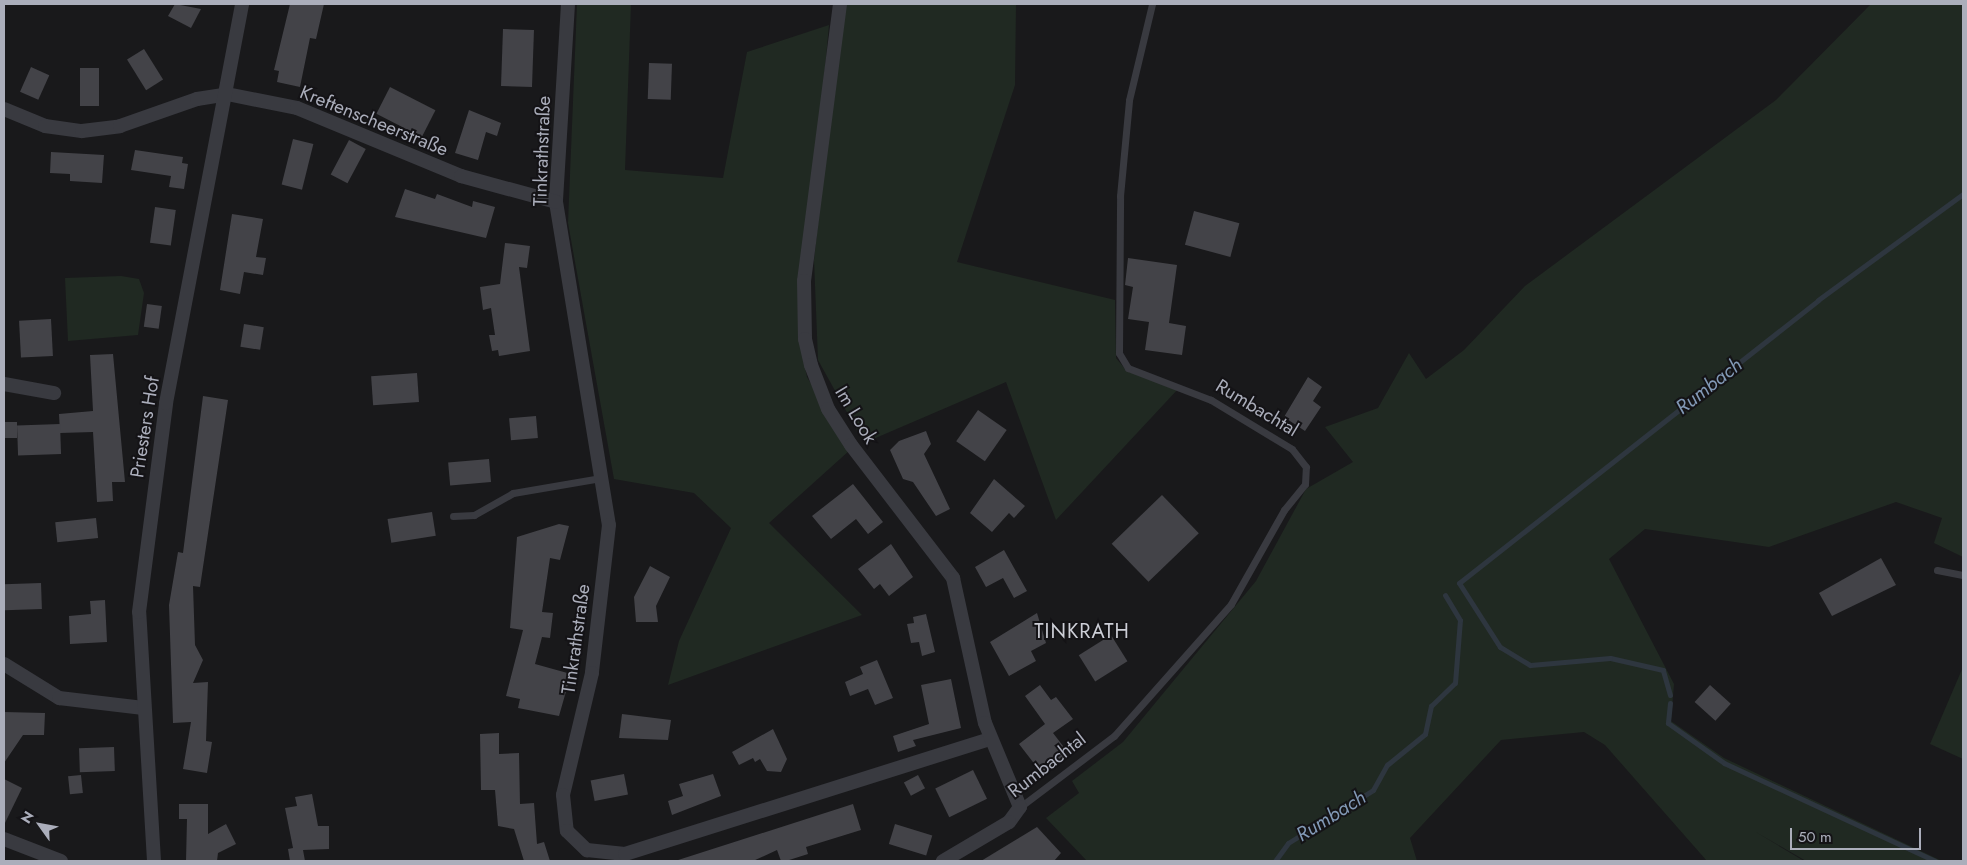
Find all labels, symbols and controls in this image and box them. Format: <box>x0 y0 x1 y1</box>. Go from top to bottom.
street label: Kreftenscheerstraße <box>297 81 451 161</box>
street label: Tinkrathstraße <box>529 95 555 207</box>
water label: Rumbach <box>1671 353 1747 419</box>
street label: Rumbachtal <box>1211 374 1303 442</box>
street label: Priesters Hof <box>126 375 164 479</box>
street label: Im Look <box>830 382 882 448</box>
street label: Tinkrathstraße <box>557 583 595 695</box>
district label: TINKRATH <box>1033 619 1131 643</box>
street label: Rumbachtal <box>1004 728 1090 802</box>
water label: Rumbach <box>1292 785 1370 847</box>
north arrow <box>15 800 65 850</box>
text: N <box>16 807 39 827</box>
scale bar <box>1792 818 1923 850</box>
text: 50 m <box>1798 826 1832 848</box>

